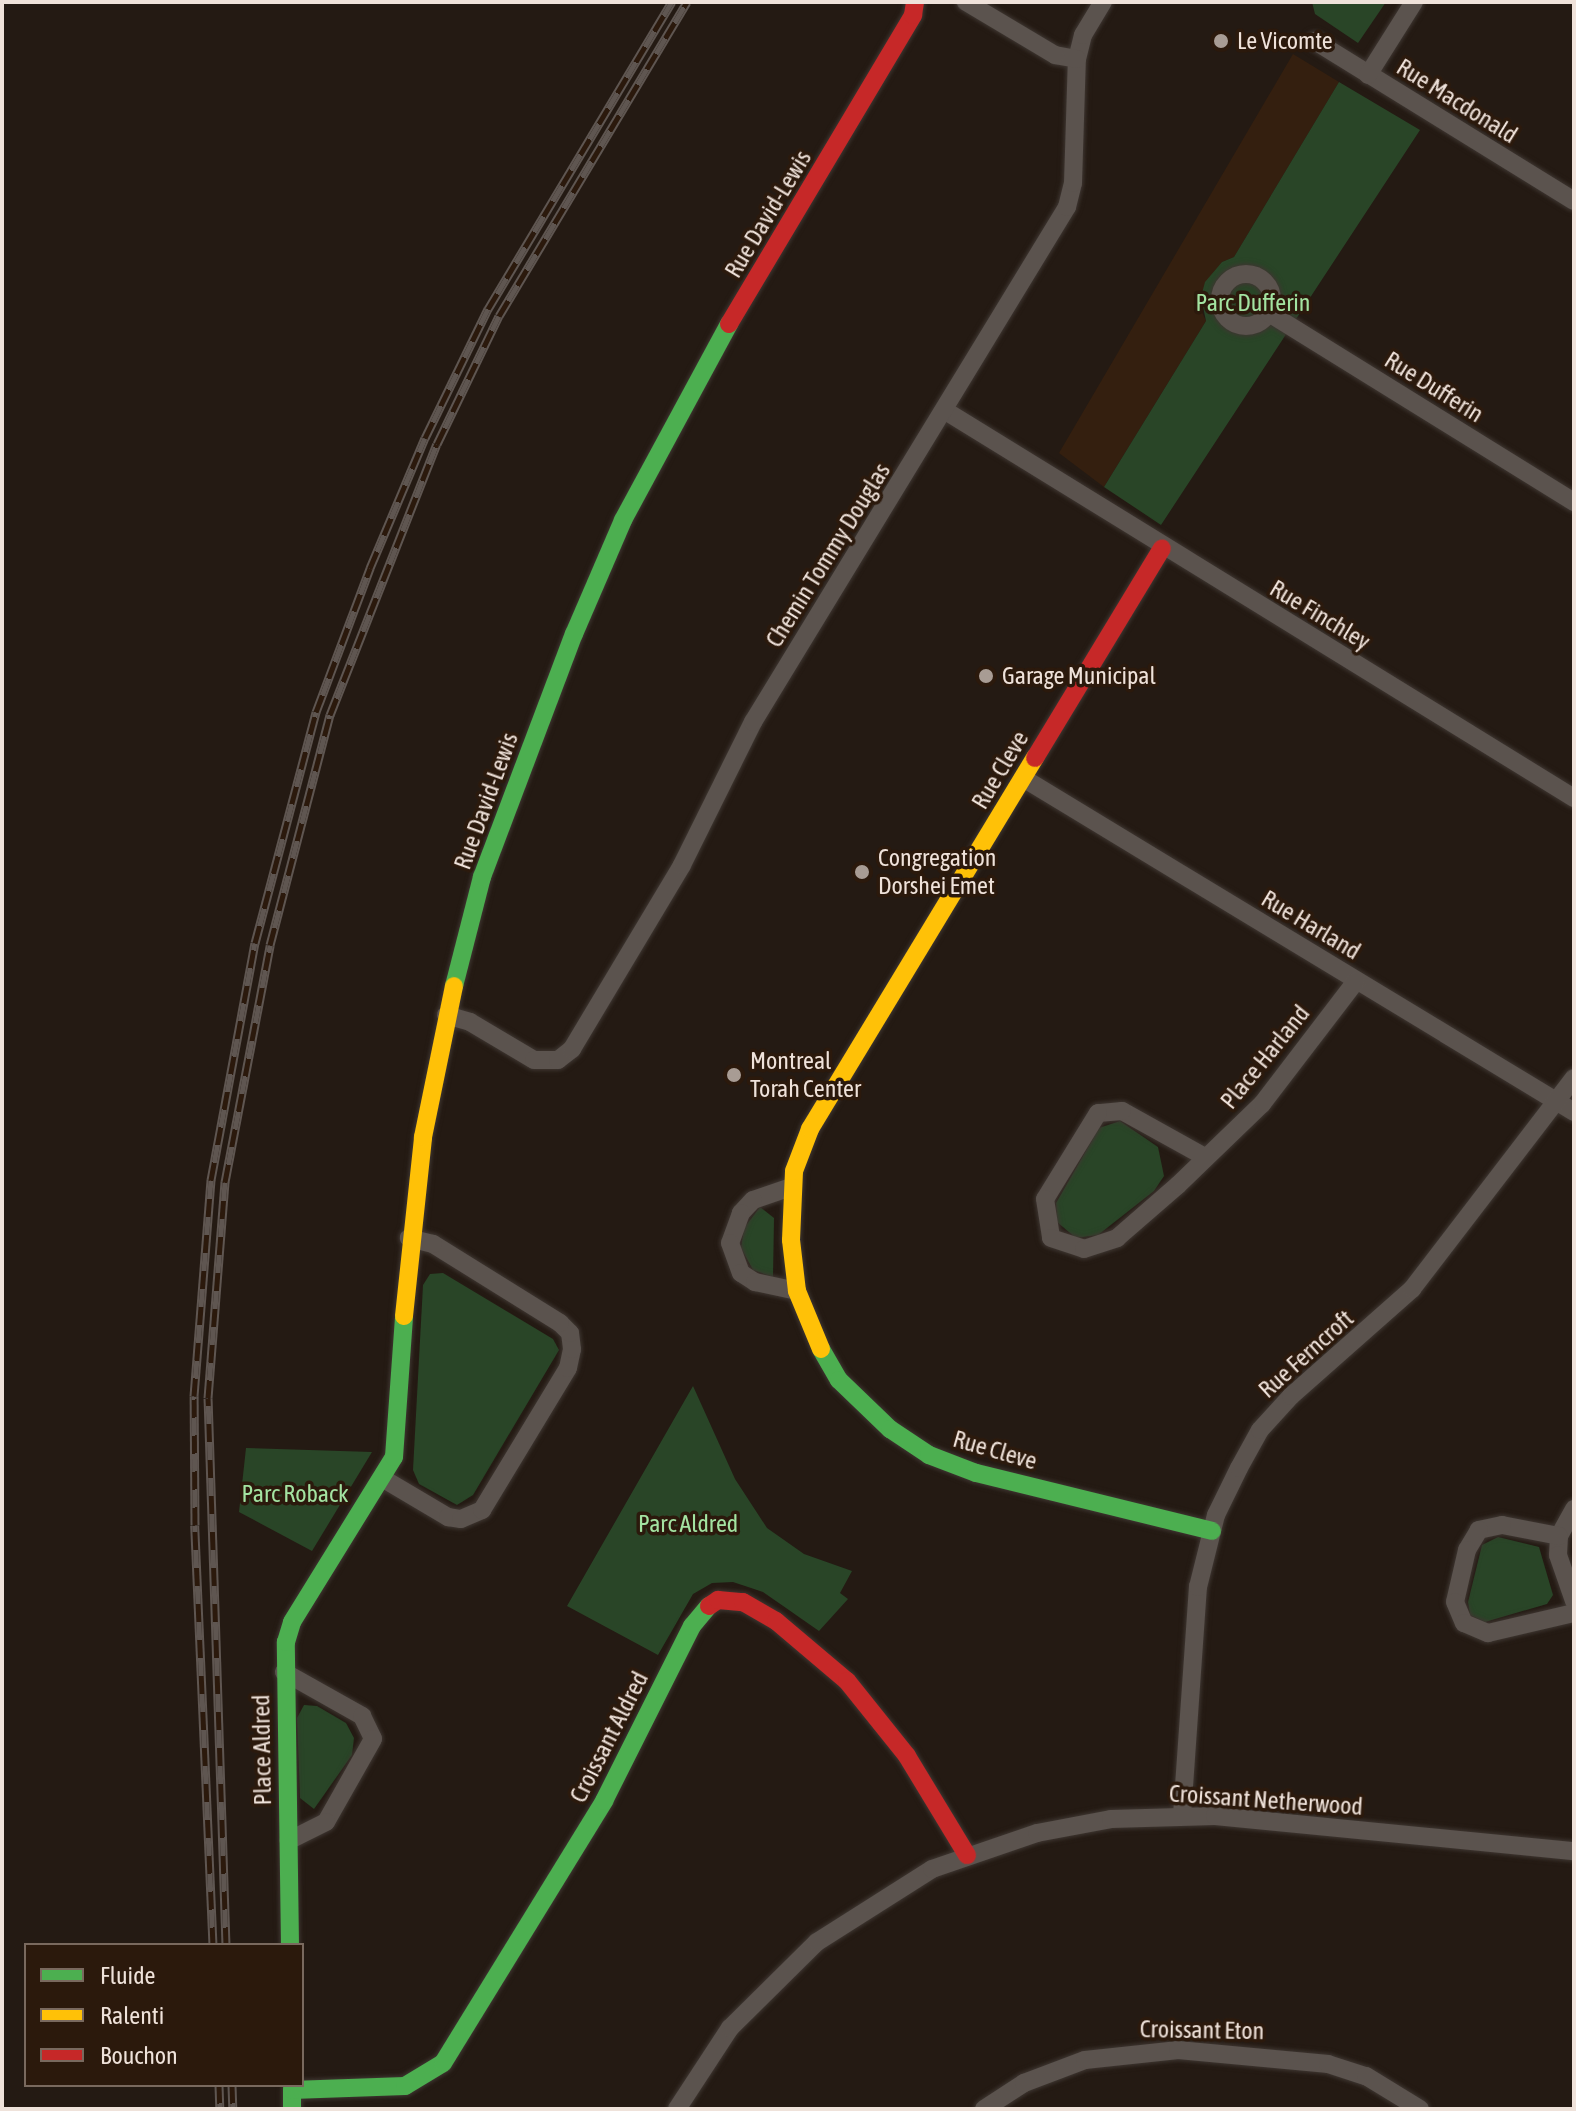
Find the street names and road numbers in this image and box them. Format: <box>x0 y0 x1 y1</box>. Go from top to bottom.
street label: Rue Macdonald <box>1391 53 1523 149</box>
street label: Rue David-Lewis <box>719 145 817 283</box>
street label: Rue Dufferin <box>1379 345 1489 429</box>
street label: Chemin Tommy Douglas <box>760 458 896 652</box>
street label: Rue Finchley <box>1265 574 1375 656</box>
street label: Rue Cleve <box>966 726 1034 814</box>
street label: Rue David-Lewis <box>448 729 524 873</box>
street label: Rue Harland <box>1256 884 1366 966</box>
street label: Place Harland <box>1214 999 1316 1115</box>
street label: Rue Ferncroft <box>1253 1304 1359 1404</box>
street label: Rue Cleve <box>950 1424 1040 1476</box>
street label: Croissant Aldred <box>564 1667 654 1807</box>
street label: Place Aldred <box>247 1694 277 1806</box>
street label: Croissant Netherwood <box>1168 1779 1364 1821</box>
street label: Croissant Eton <box>1140 2015 1264 2045</box>

